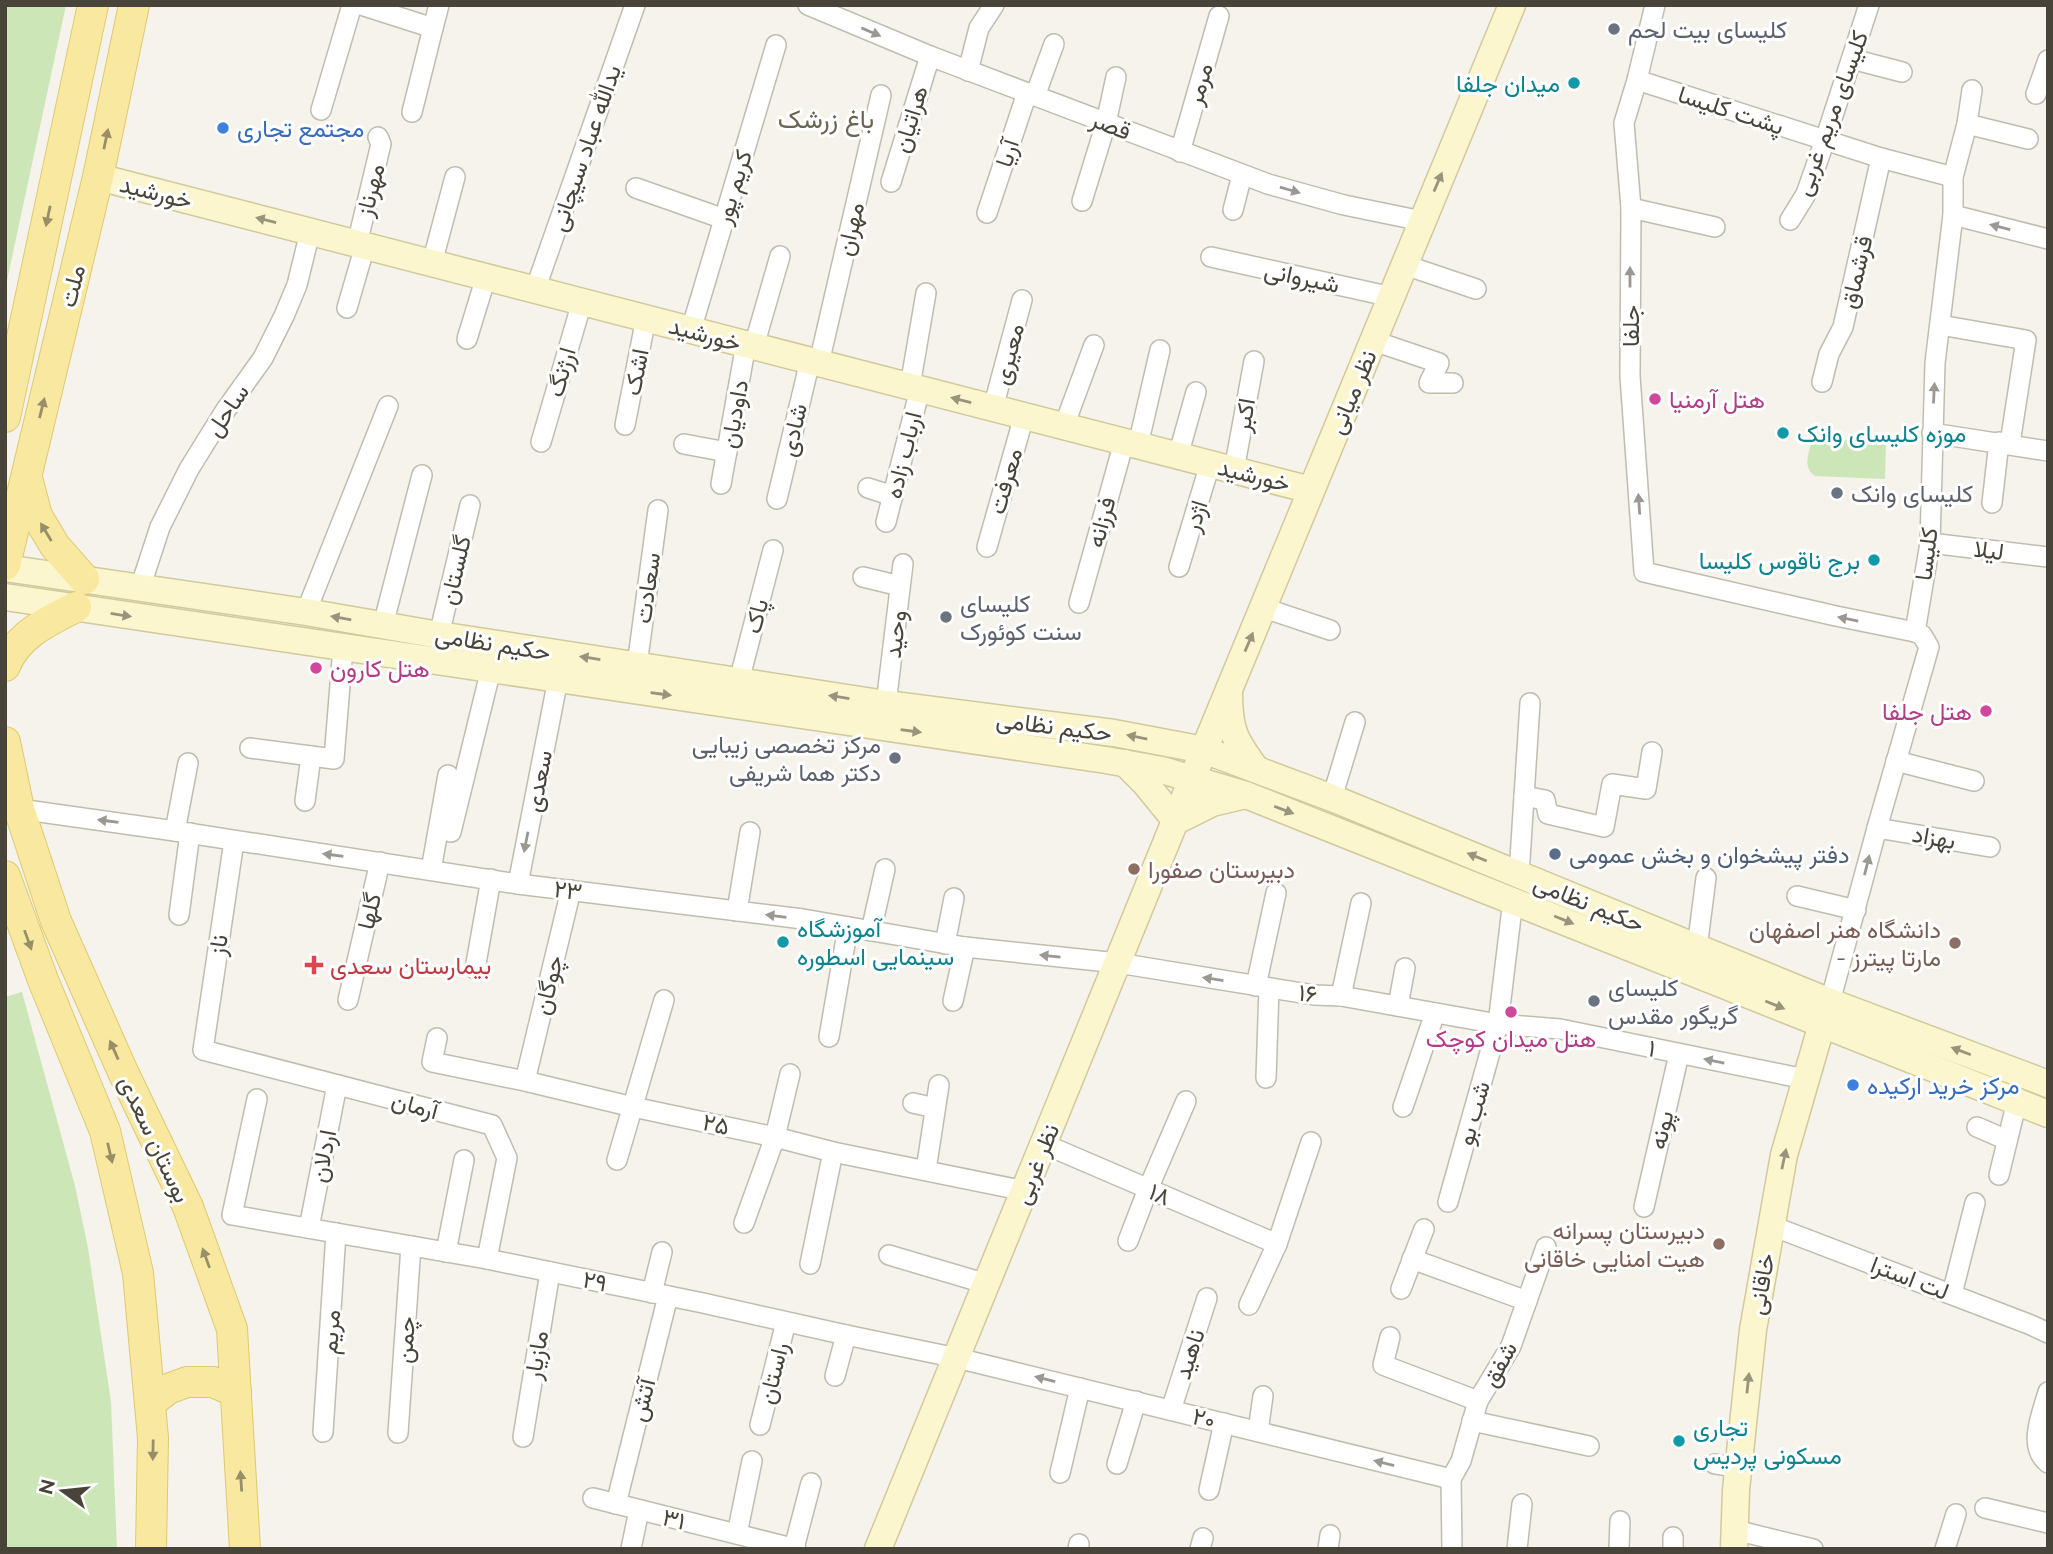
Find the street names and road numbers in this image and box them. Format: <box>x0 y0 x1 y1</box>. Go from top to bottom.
street label: کلیسای مریم غربی <box>1788 27 1876 200</box>
street label: مرمر <box>1179 60 1220 110</box>
street label: یدالله عباد سیچانی <box>543 61 629 236</box>
street label: پشت کلیسا <box>1674 79 1788 143</box>
street label: هراتیان <box>886 82 935 156</box>
street label: قصر <box>1085 104 1135 147</box>
street label: آریا <box>989 133 1027 171</box>
street label: کریم پور <box>708 146 760 229</box>
street label: مهرناز <box>349 160 392 221</box>
street label: خورشید <box>117 169 195 216</box>
street label: مهران <box>830 199 871 259</box>
street label: قرشماق <box>1834 233 1879 312</box>
street label: شیروانی <box>1262 255 1342 300</box>
street label: ملت <box>53 262 91 310</box>
street label: جلفا <box>1616 305 1645 347</box>
street label: خورشید <box>665 310 744 358</box>
street label: معیری <box>986 320 1031 388</box>
street label: ارژنگ <box>540 344 583 400</box>
street label: اشک <box>617 346 655 398</box>
street label: نظر میانی <box>1321 346 1384 439</box>
street label: داودیان <box>714 377 755 451</box>
street label: ساحل <box>199 378 255 442</box>
street label: اکبر <box>1227 396 1262 435</box>
street label: شادی <box>773 401 813 459</box>
street label: ارباب زاده <box>878 409 929 502</box>
street label: معرفت <box>982 445 1029 518</box>
street label: خورشید <box>1215 452 1293 499</box>
street label: فرزانه <box>1080 493 1123 551</box>
street label: اژدر <box>1176 497 1214 537</box>
street label: کلیسا <box>1908 526 1944 582</box>
street label: گلستان <box>433 533 477 607</box>
street label: لیلا <box>1972 534 2006 566</box>
street label: سعادت <box>628 551 666 625</box>
street label: پاک <box>738 596 776 637</box>
street label: وحید <box>878 608 913 660</box>
street label: حکیم نظامی <box>433 620 553 668</box>
street label: حکیم نظامی <box>994 705 1114 749</box>
street label: سعدی <box>518 748 558 814</box>
street label: بهزاد <box>1910 819 1958 856</box>
street label: حکیم نظامی <box>1529 868 1648 940</box>
street label: ۲۳ <box>552 874 584 906</box>
street label: گلها <box>351 890 388 932</box>
street label: ناز <box>202 932 235 959</box>
street label: چوگان <box>527 952 571 1018</box>
street label: ۱۶ <box>1297 978 1319 1008</box>
street label: ۱ <box>1646 1033 1658 1063</box>
street label: بوستان سعدی <box>112 1071 197 1208</box>
street label: شب بو <box>1450 1078 1497 1149</box>
street label: آرمان <box>388 1085 444 1127</box>
street label: ۲۵ <box>700 1107 732 1141</box>
street label: پونه <box>1643 1108 1681 1153</box>
street label: نظر غربی <box>1007 1119 1066 1209</box>
street label: اردلان <box>304 1127 343 1185</box>
street label: ۱۸ <box>1145 1177 1175 1211</box>
street label: لت استرا <box>1866 1250 1953 1307</box>
street label: خاقانی <box>1741 1251 1781 1317</box>
street label: ۲۹ <box>580 1264 610 1298</box>
street label: مریم <box>314 1309 348 1355</box>
street label: چمن <box>389 1315 423 1365</box>
street label: ناهید <box>1167 1325 1211 1383</box>
street label: مازیار <box>518 1328 555 1383</box>
street label: شفق <box>1475 1336 1523 1392</box>
street label: راستان <box>751 1339 796 1407</box>
street label: آتش <box>623 1373 662 1425</box>
street label: ۲۰ <box>1189 1401 1219 1435</box>
street label: ۳۱ <box>659 1502 689 1536</box>

